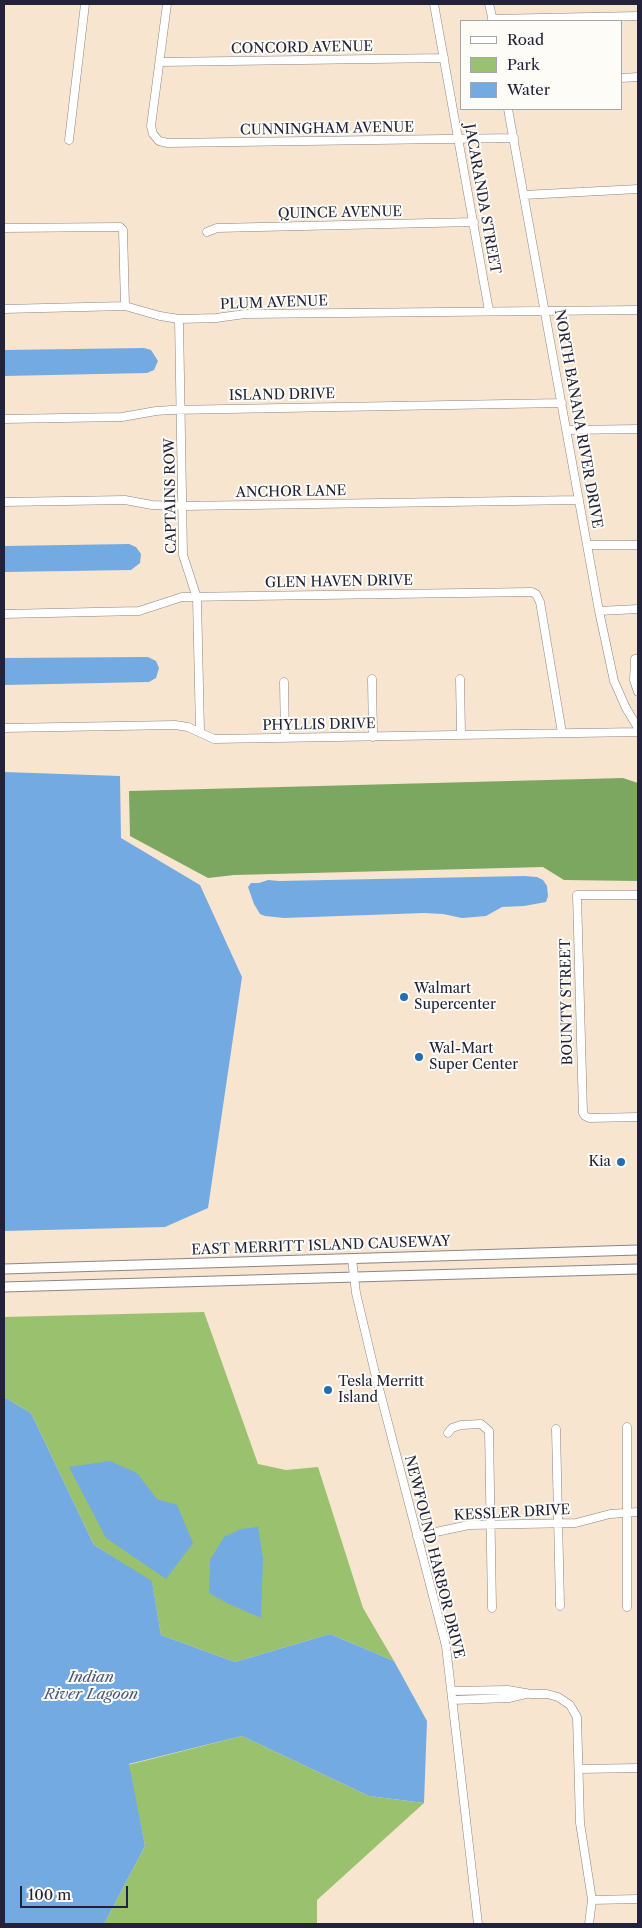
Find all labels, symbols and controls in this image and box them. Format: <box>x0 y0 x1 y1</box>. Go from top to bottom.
legend <box>460 20 622 110</box>
text: Road <box>507 30 544 49</box>
street label: CONCORD AVENUE <box>231 38 373 58</box>
text: Park <box>507 55 540 74</box>
text: Water <box>507 80 550 99</box>
street label: CUNNINGHAM AVENUE <box>240 119 414 139</box>
street label: JACARANDA STREET <box>461 123 503 275</box>
street label: QUINCE AVENUE <box>278 204 402 222</box>
street label: PLUM AVENUE <box>220 293 328 313</box>
street label: NORTH BANANA RIVER DRIVE <box>550 308 606 530</box>
street label: ISLAND DRIVE <box>229 386 335 404</box>
street label: CAPTAINS ROW <box>162 438 180 554</box>
street label: ANCHOR LANE <box>236 483 346 501</box>
street label: GLEN HAVEN DRIVE <box>265 572 413 592</box>
street label: PHYLLIS DRIVE <box>262 716 376 734</box>
street label: BOUNTY STREET <box>557 939 577 1065</box>
place label: Walmart Supercenter <box>414 981 496 1014</box>
marker: Walmart Supercenter <box>398 991 410 1003</box>
place label: Wal-Mart Super Center <box>429 1041 518 1074</box>
marker: Wal-Mart Super Center <box>413 1051 425 1063</box>
place label: Kia <box>588 1154 611 1170</box>
marker: Kia <box>615 1156 627 1168</box>
street label: EAST MERRITT ISLAND CAUSEWAY <box>191 1233 451 1259</box>
place label: Tesla Merritt Island <box>338 1374 424 1406</box>
marker: Tesla Merritt Island <box>322 1384 334 1396</box>
street label: NEWFOUND HARBOR DRIVE <box>401 1454 467 1660</box>
street label: KESSLER DRIVE <box>453 1502 571 1524</box>
water label: Indian River Lagoon <box>44 1669 138 1704</box>
scale bar <box>22 1876 130 1908</box>
text: 100 m <box>28 1885 71 1904</box>

